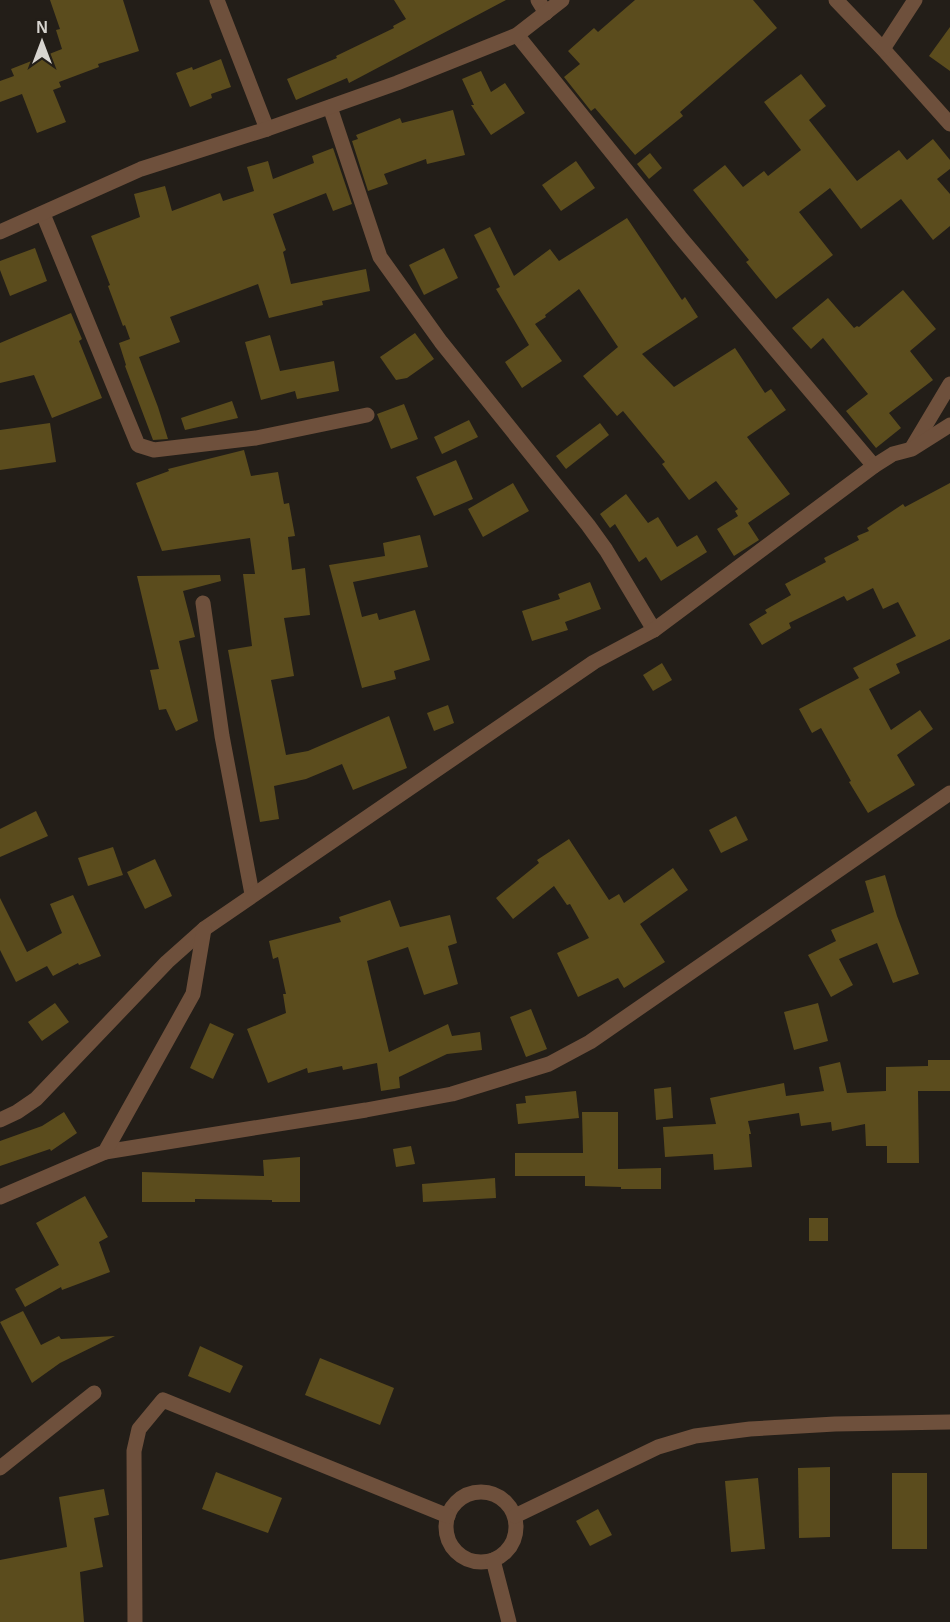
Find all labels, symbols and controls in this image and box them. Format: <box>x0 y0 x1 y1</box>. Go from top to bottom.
north arrow <box>12 12 72 72</box>
text: N <box>36 19 48 36</box>

